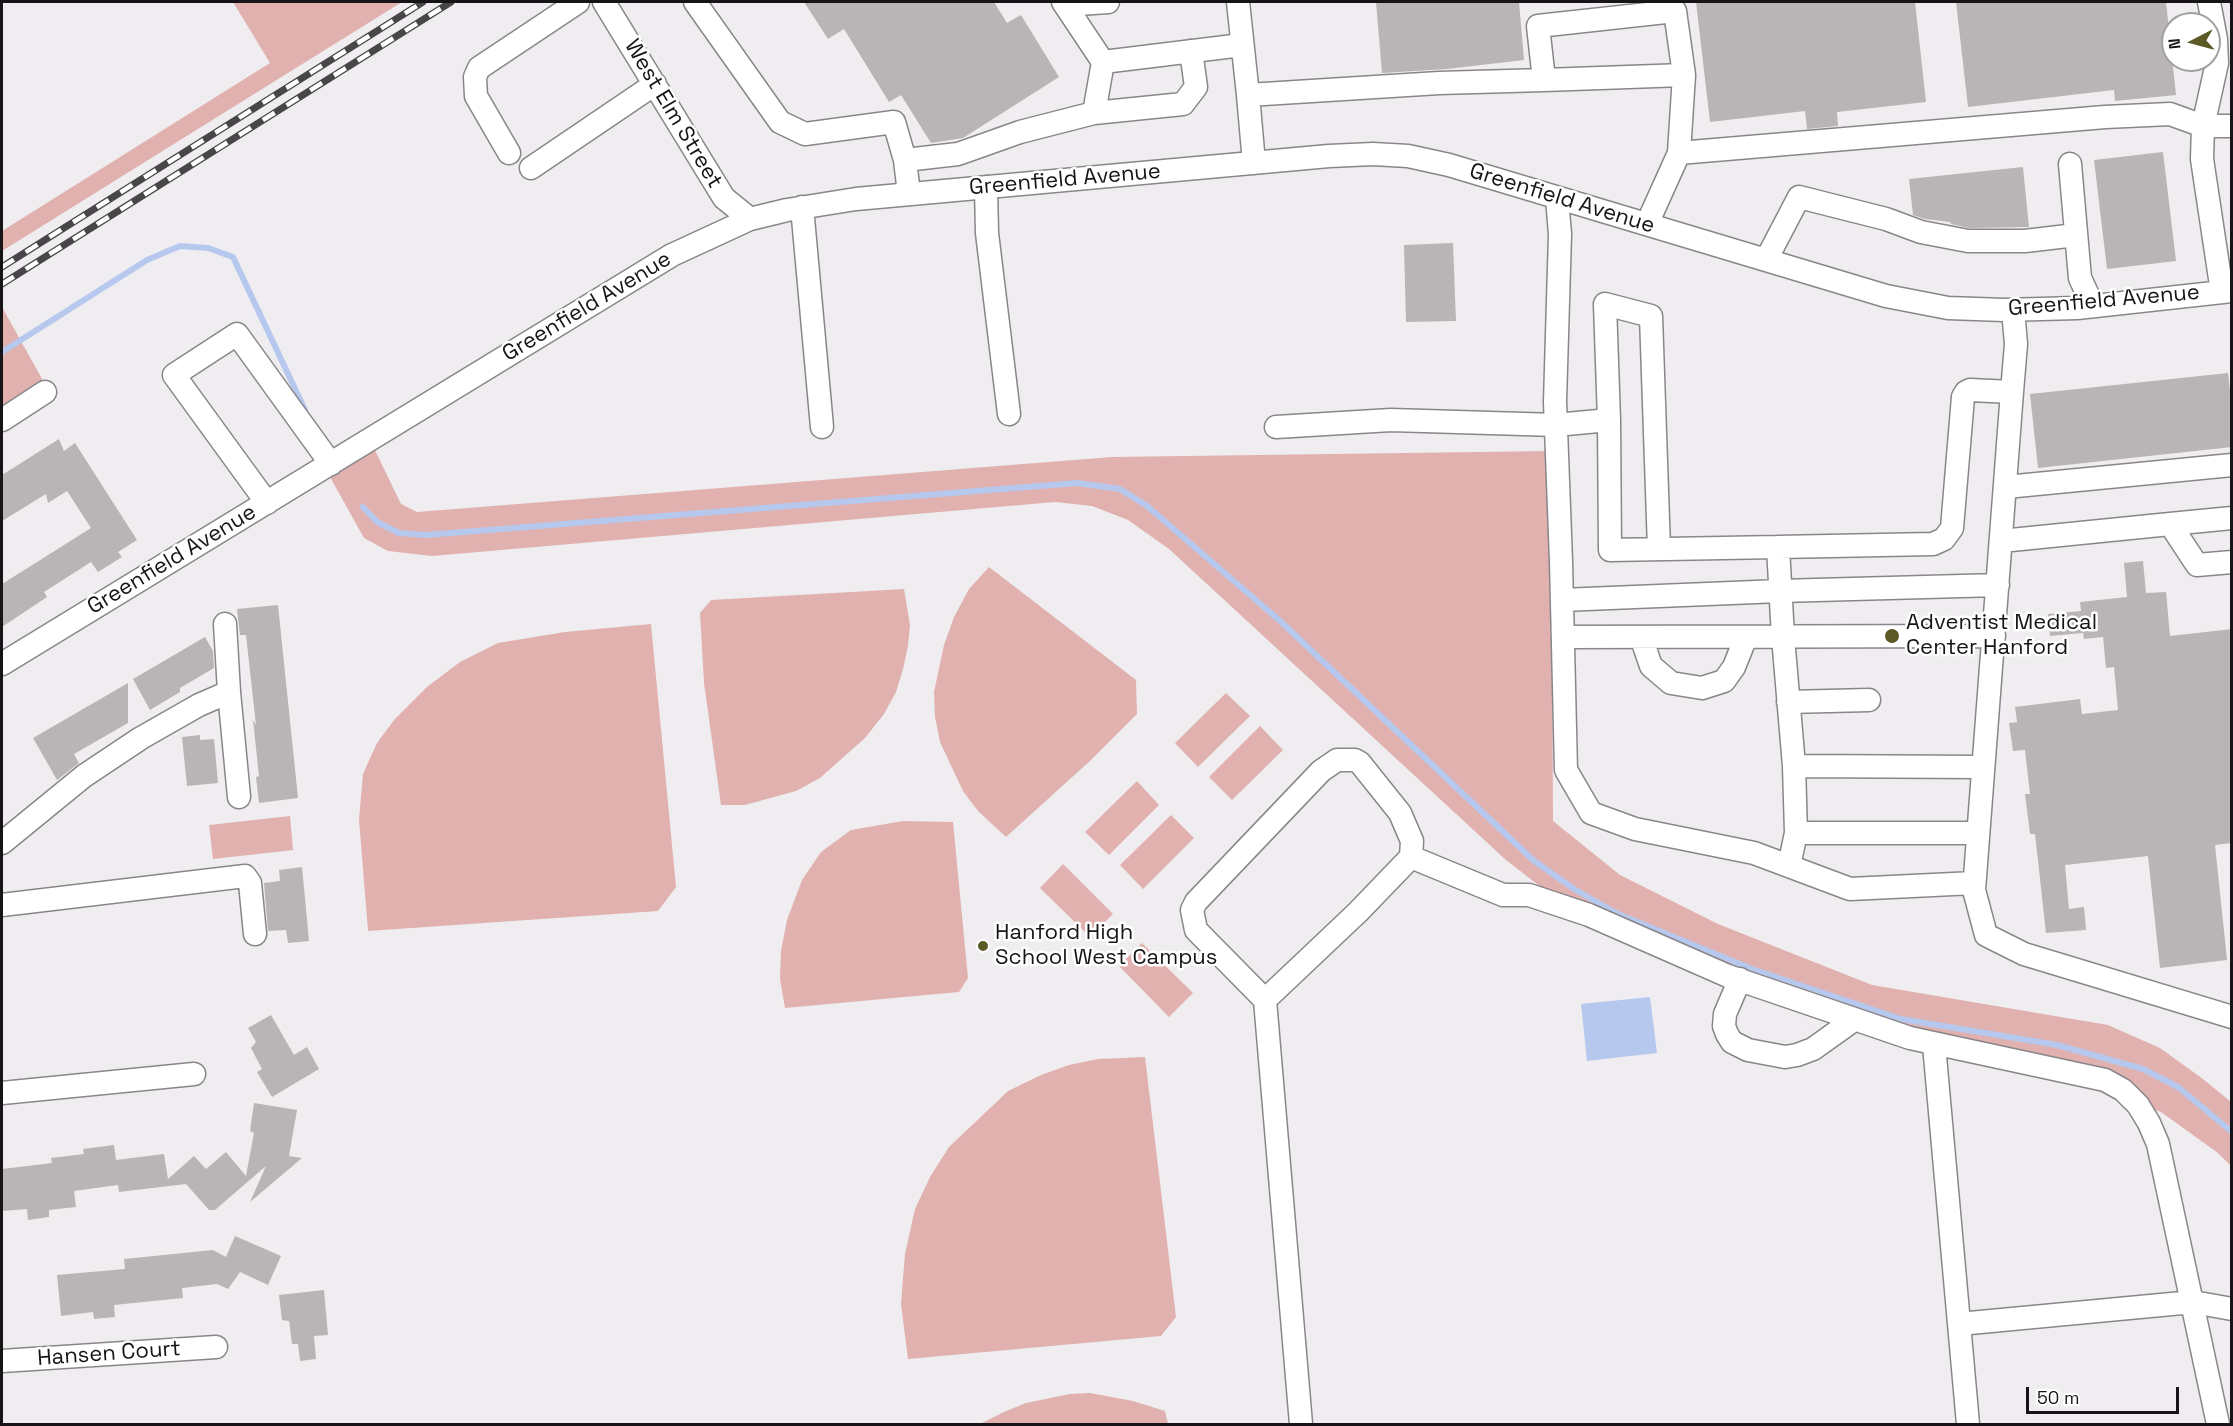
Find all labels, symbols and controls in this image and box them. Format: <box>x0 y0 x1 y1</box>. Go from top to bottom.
north arrow <box>2161 12 2221 72</box>
street label: West Elm Street <box>618 35 728 193</box>
text: N <box>2164 37 2186 50</box>
street label: Greenfield Avenue <box>968 158 1162 202</box>
street label: Greenfield Avenue <box>1466 158 1658 240</box>
street label: Greenfield Avenue <box>498 246 676 368</box>
street label: Greenfield Avenue <box>2007 279 2201 323</box>
street label: Greenfield Avenue <box>83 499 261 621</box>
place label: Adventist Medical Center Hanford <box>1906 610 2097 662</box>
marker: Adventist Medical Center Hanford <box>1883 627 1901 645</box>
place label: Hanford High School West Campus <box>995 920 1217 972</box>
marker: Hanford High School West Campus <box>976 939 990 953</box>
street label: Hansen Court <box>36 1336 182 1372</box>
scale bar <box>2029 1375 2182 1413</box>
text: 50 m <box>2037 1386 2079 1409</box>

